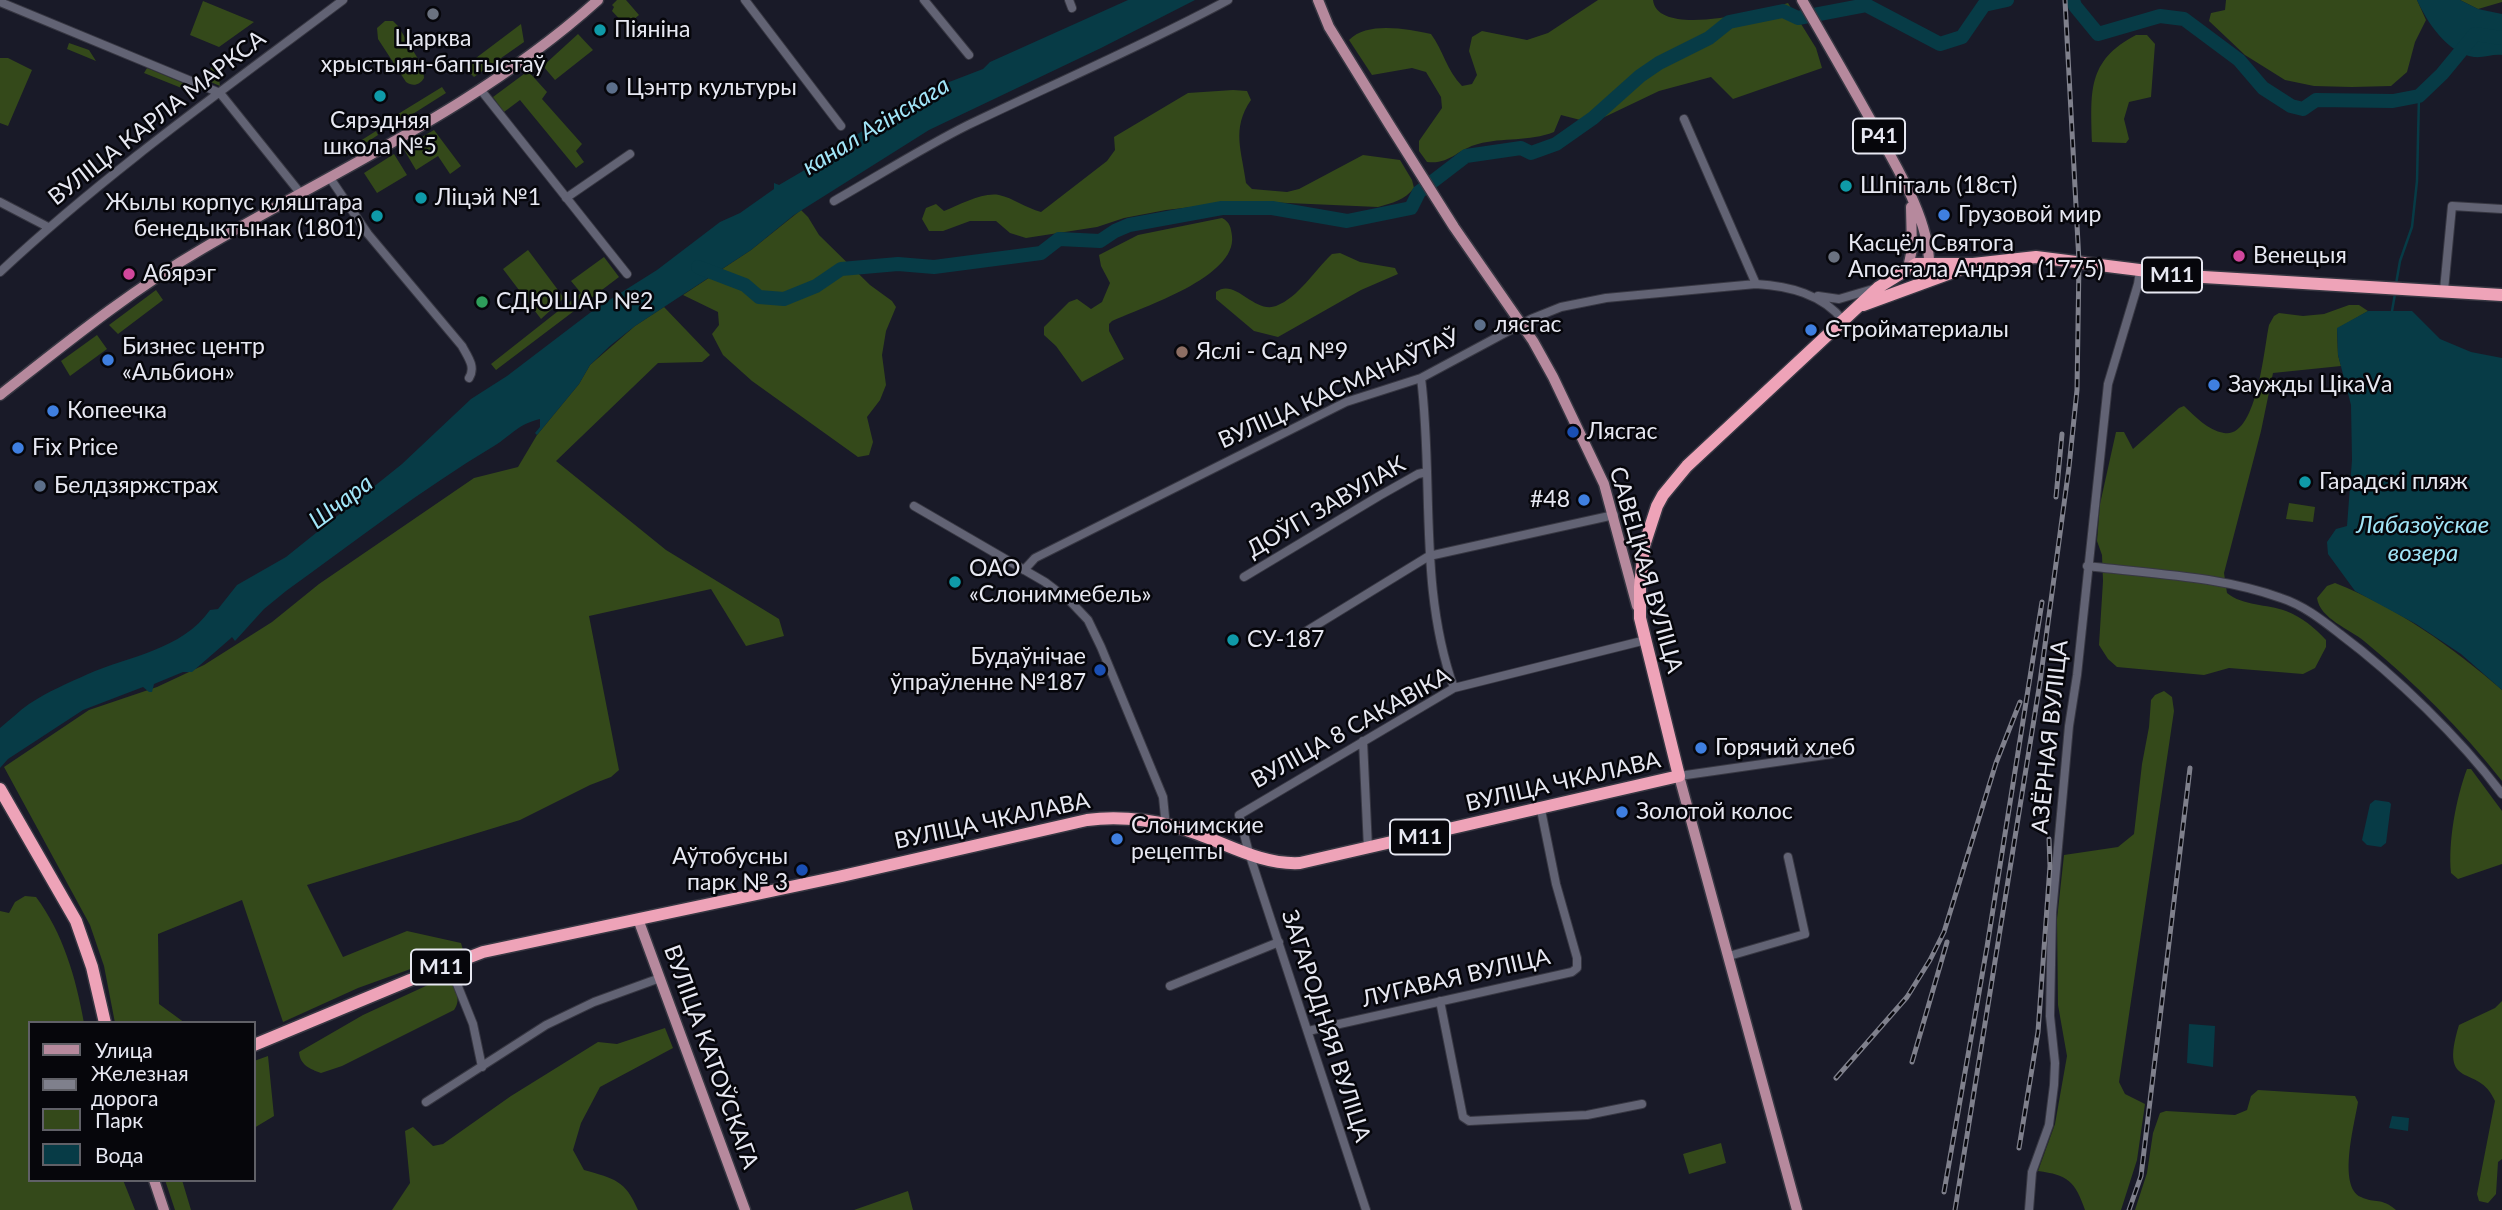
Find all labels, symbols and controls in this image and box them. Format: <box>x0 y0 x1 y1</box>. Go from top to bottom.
marker: Царква хрыстыян-баптыстаў <box>425 6 441 22</box>
place label: Піяніна <box>614 16 690 44</box>
marker: Піяніна <box>592 22 608 38</box>
street label: ВУЛІЦА КАРЛА МАРКСА <box>43 25 271 211</box>
place label: Царква хрыстыян-баптыстаў <box>321 25 545 79</box>
water label: канал Агінскага <box>797 71 955 181</box>
place label: Цэнтр культуры <box>626 74 797 102</box>
marker: Цэнтр культуры <box>604 80 620 96</box>
marker: Сярэдняя школа №5 <box>372 88 388 104</box>
place label: Сярэдняя школа №5 <box>323 107 437 161</box>
road number: Р41 <box>1853 118 1905 154</box>
place label: Шпіталь (18ст) <box>1860 172 2017 200</box>
marker: Шпіталь (18ст) <box>1838 178 1854 194</box>
place label: Ліцэй №1 <box>435 184 541 212</box>
place label: Жылы корпус кляштара бенедыктынак (1801) <box>105 189 363 243</box>
marker: Ліцэй №1 <box>413 190 429 206</box>
place label: Грузовой мир <box>1958 201 2101 229</box>
marker: Грузовой мир <box>1936 207 1952 223</box>
marker: Жылы корпус кляштара бенедыктынак (1801) <box>369 208 385 224</box>
place label: Касцёл Святога Апостала Андрэя (1775) <box>1848 230 2103 284</box>
place label: Венецыя <box>2253 242 2347 270</box>
marker: Венецыя <box>2231 248 2247 264</box>
marker: Касцёл Святога Апостала Андрэя (1775) <box>1826 249 1842 265</box>
road number: М11 <box>2142 258 2202 292</box>
place label: Абярэг <box>143 260 216 288</box>
marker: Абярэг <box>121 266 137 282</box>
place label: СДЮШАР №2 <box>496 288 653 316</box>
marker: СДЮШАР №2 <box>474 294 490 310</box>
place label: лясгас <box>1494 311 1562 339</box>
place label: Стройматериалы <box>1825 316 2009 344</box>
marker: лясгас <box>1472 317 1488 333</box>
marker: Стройматериалы <box>1803 322 1819 338</box>
street label: ВУЛІЦА КАСМАНАЎТАЎ <box>1214 323 1464 455</box>
place label: Бизнес центр «Альбион» <box>122 333 265 387</box>
place label: Яслі - Сад №9 <box>1196 338 1348 366</box>
marker: Яслі - Сад №9 <box>1174 344 1190 360</box>
marker: Бизнес центр «Альбион» <box>100 352 116 368</box>
place label: Заужды ЦікаVа <box>2228 371 2392 399</box>
marker: Заужды ЦікаVа <box>2206 377 2222 393</box>
place label: Копеечка <box>67 397 167 425</box>
marker: Копеечка <box>45 403 61 419</box>
place label: Лясгас <box>1587 418 1657 446</box>
marker: Лясгас <box>1565 424 1581 440</box>
place label: Fix Price <box>32 434 118 462</box>
marker: Fix Price <box>10 440 26 456</box>
street label: ДОЎГІ ЗАВУЛАК <box>1242 450 1410 564</box>
street label: САВЕЦКАЯ ВУЛІЦА <box>1603 464 1689 676</box>
place label: Гарадскі пляж <box>2319 468 2468 496</box>
water label: Шчара <box>303 469 379 535</box>
place label: Белдзяржстрах <box>54 472 218 500</box>
marker: Гарадскі пляж <box>2297 474 2313 490</box>
marker: Белдзяржстрах <box>32 478 48 494</box>
place label: #48 <box>1530 486 1570 514</box>
marker: #48 <box>1576 492 1592 508</box>
water label: Лабазоўскае возера <box>2357 511 2489 567</box>
place label: ОАО «Слониммебель» <box>969 555 1151 609</box>
marker: ОАО «Слониммебель» <box>947 574 963 590</box>
place label: СУ-187 <box>1247 626 1324 654</box>
marker: СУ-187 <box>1225 632 1241 648</box>
street label: АЗЁРНАЯ ВУЛІЦА <box>2026 639 2074 835</box>
place label: Будаўнічае ўпраўленне №187 <box>890 643 1086 697</box>
marker: Будаўнічае ўпраўленне №187 <box>1092 662 1108 678</box>
street label: ВУЛІЦА 8 САКАВІКА <box>1247 662 1455 794</box>
place label: Горячий хлеб <box>1715 734 1855 762</box>
marker: Горячий хлеб <box>1693 740 1709 756</box>
street label: ВУЛІЦА ЧКАЛАВА <box>1463 746 1663 818</box>
street label: ВУЛІЦА ЧКАЛАВА <box>892 787 1092 855</box>
place label: Золотой колос <box>1636 798 1793 826</box>
marker: Золотой колос <box>1614 804 1630 820</box>
place label: Слонимские рецепты <box>1131 812 1264 866</box>
road number: М11 <box>1390 820 1450 854</box>
marker: Слонимские рецепты <box>1109 831 1125 847</box>
place label: Аўтобусны парк № 3 <box>672 843 788 897</box>
marker: Аўтобусны парк № 3 <box>794 862 810 878</box>
street label: ЗАГАРОДНЯЯ ВУЛІЦА <box>1275 906 1377 1146</box>
street label: ВУЛІЦА КАТОЎСКАГА <box>658 941 764 1173</box>
street label: ЛУГАВАЯ ВУЛІЦА <box>1359 943 1553 1013</box>
road number: М11 <box>411 950 471 984</box>
legend <box>28 1021 256 1182</box>
text: Улица <box>95 1037 153 1062</box>
text: Железная дорога <box>91 1060 189 1110</box>
text: Парк <box>95 1107 143 1132</box>
text: Вода <box>95 1142 143 1167</box>

